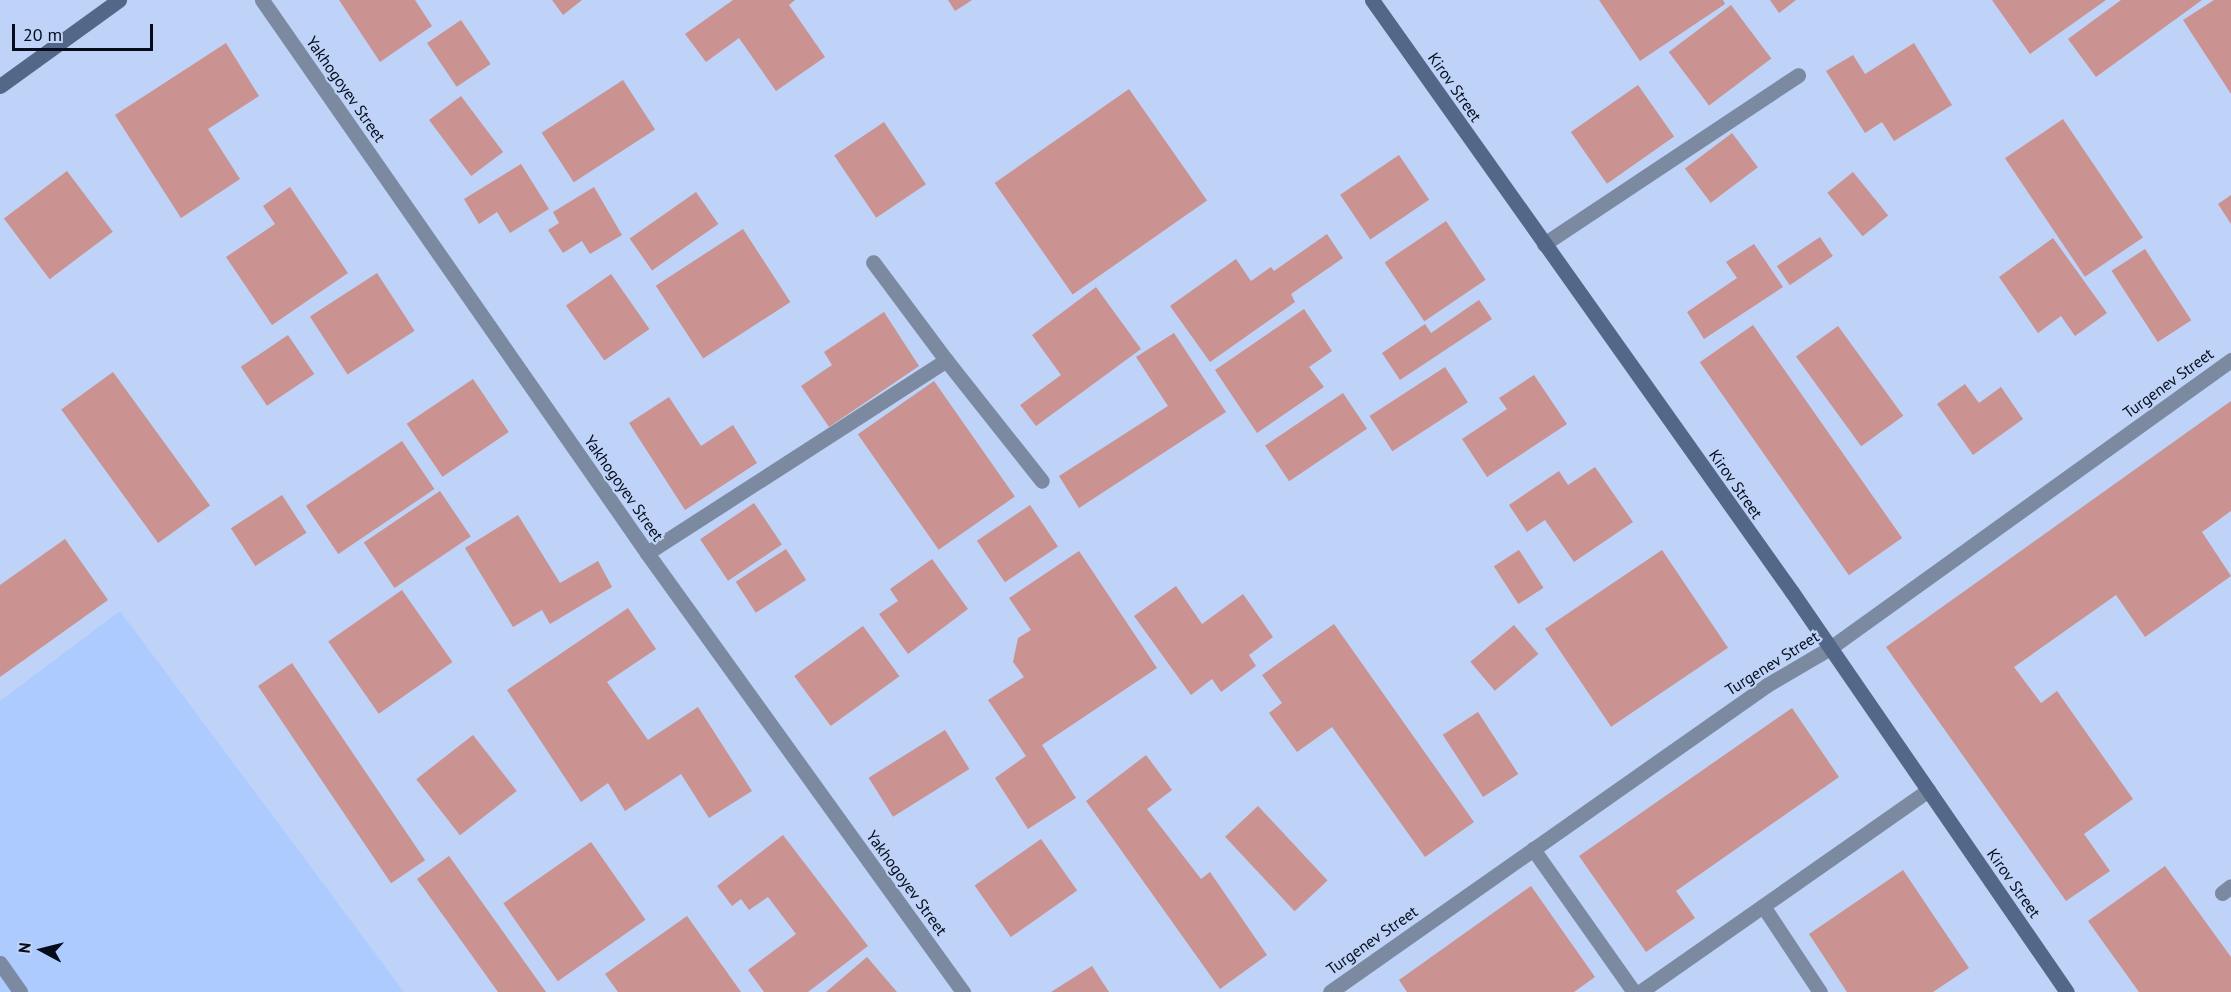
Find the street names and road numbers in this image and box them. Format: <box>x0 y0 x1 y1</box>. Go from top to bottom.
street label: Yakhogoyev Street <box>302 32 390 146</box>
street label: Kirov Street <box>1424 48 1486 126</box>
street label: Turgenev Street <box>2119 344 2217 422</box>
street label: Yakhogoyev Street <box>580 431 668 545</box>
street label: Kirov Street <box>1705 445 1767 523</box>
street label: Turgenev Street <box>1721 626 1823 700</box>
street label: Yakhogoyev Street <box>862 827 952 939</box>
street label: Kirov Street <box>1983 844 2045 922</box>
street label: Turgenev Street <box>1323 901 1421 979</box>

